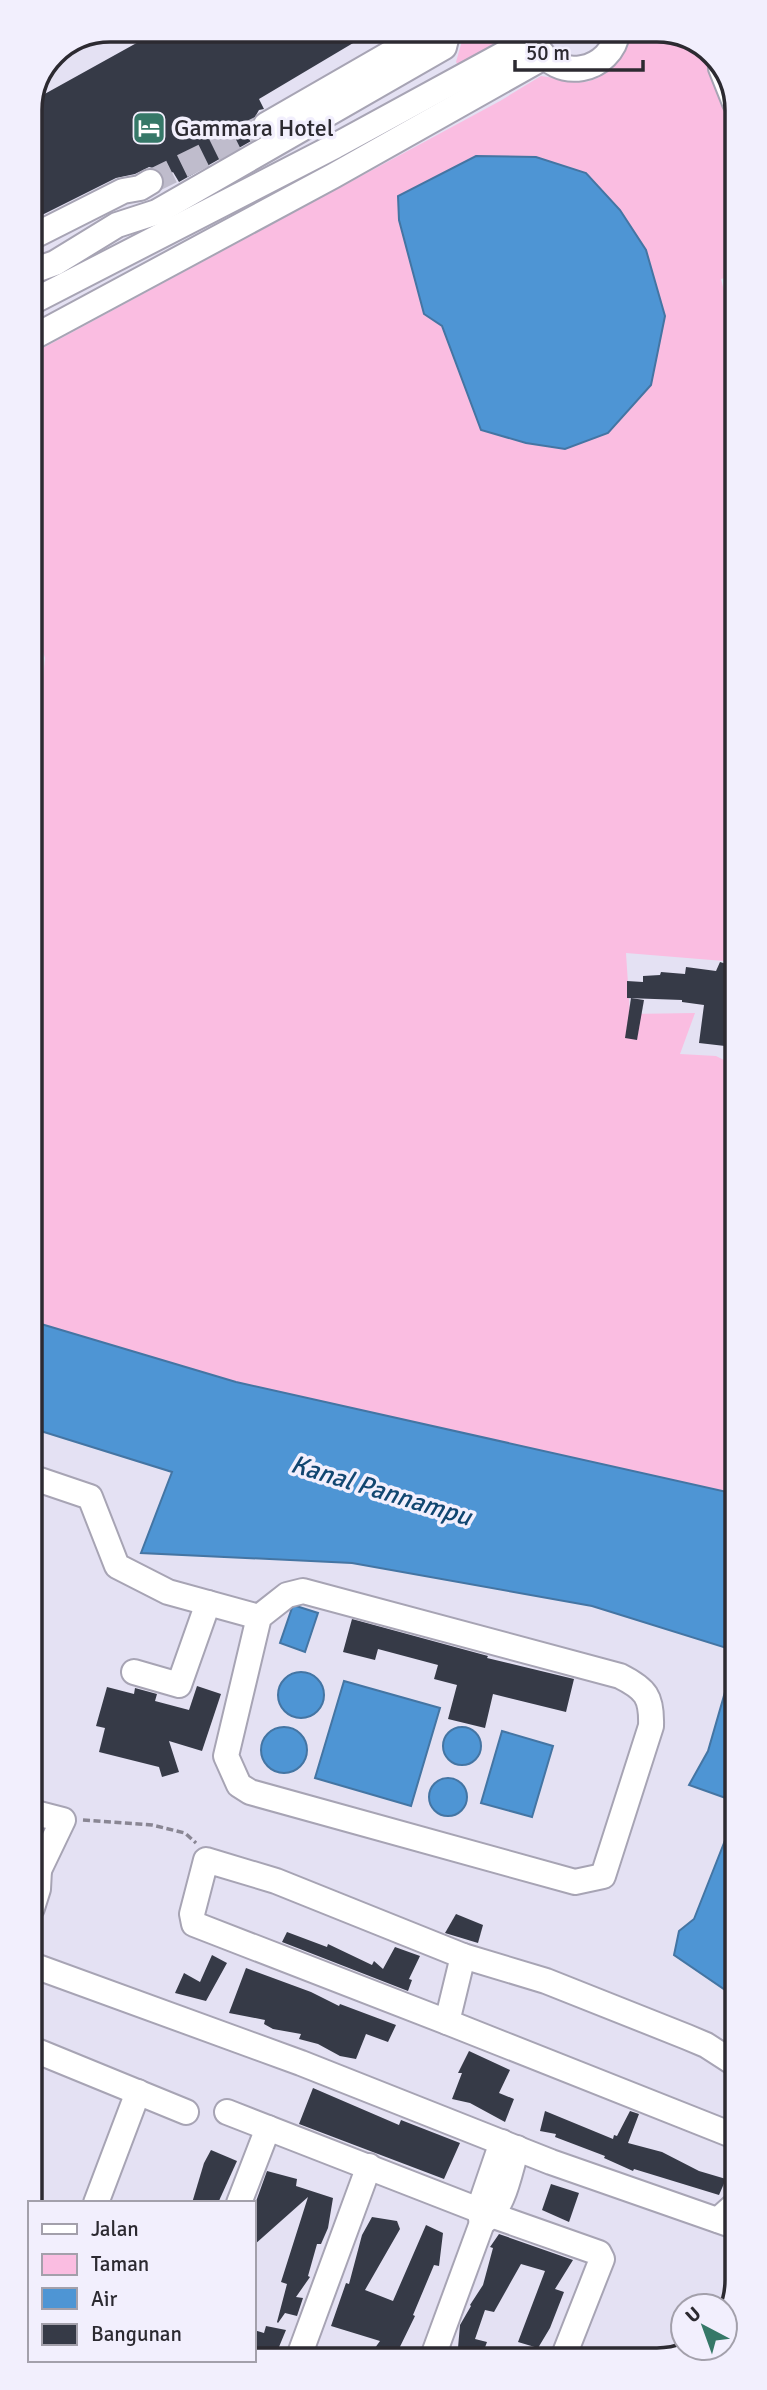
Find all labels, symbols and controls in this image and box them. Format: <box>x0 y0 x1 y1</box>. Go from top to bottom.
scale bar <box>515 28 643 72</box>
text: 50 m <box>526 40 570 66</box>
hotel icon: Gammara Hotel <box>130 109 168 147</box>
place label: Gammara Hotel <box>174 113 334 143</box>
water label: Kanal Pannampu <box>287 1448 477 1534</box>
legend <box>28 2201 256 2362</box>
text: Jalan <box>91 2216 139 2242</box>
text: Taman <box>91 2251 149 2277</box>
text: Air <box>91 2286 118 2312</box>
north arrow <box>669 2292 739 2362</box>
text: U <box>681 2302 706 2328</box>
text: Bangunan <box>91 2321 182 2347</box>

